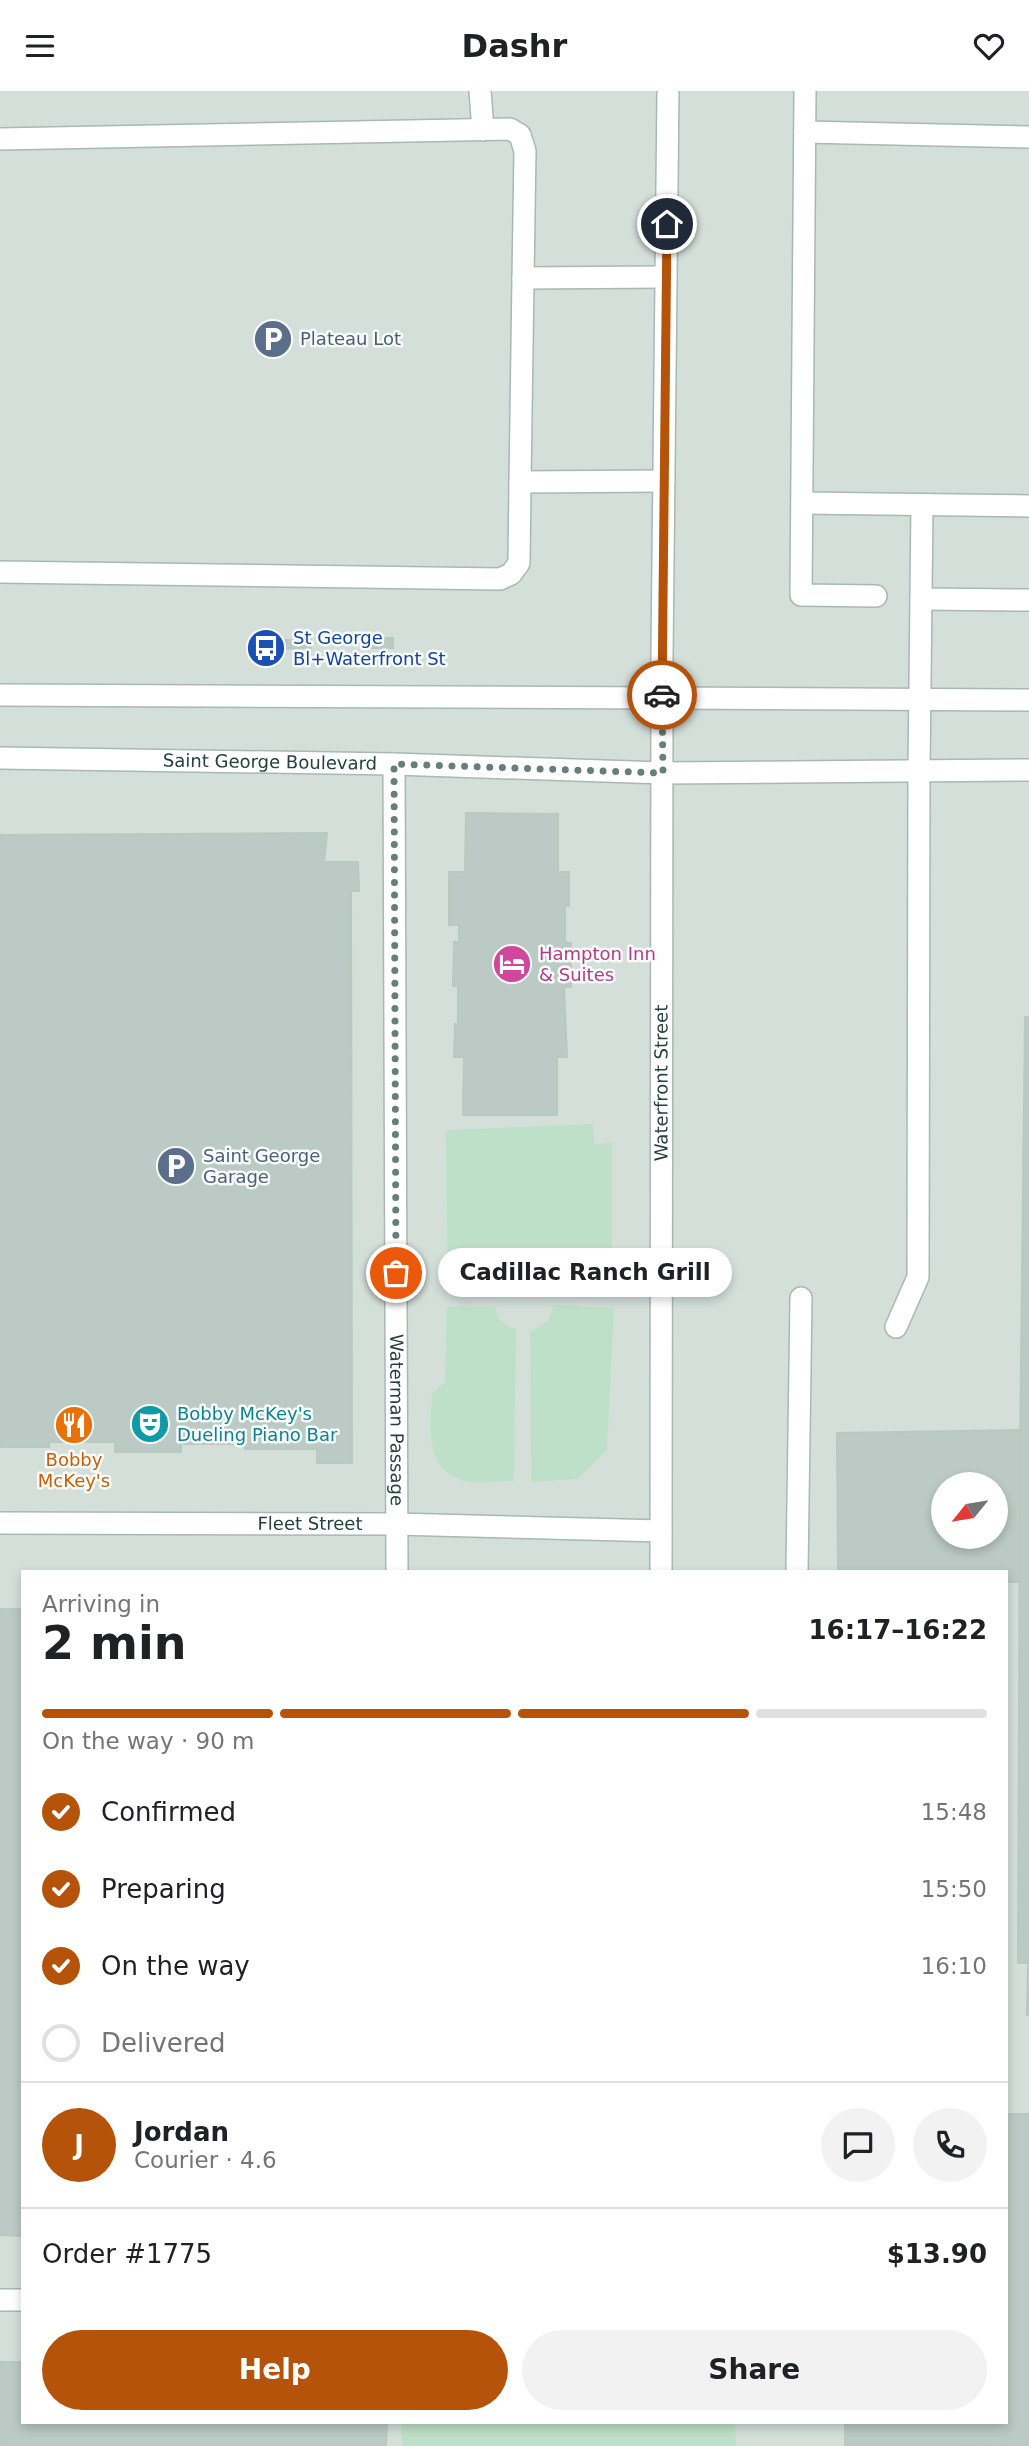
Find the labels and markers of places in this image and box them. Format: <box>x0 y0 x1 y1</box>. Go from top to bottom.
pin <box>637 194 697 254</box>
parking icon: Plateau Lot <box>252 318 294 360</box>
place label: Plateau Lot <box>300 328 401 349</box>
bus stop icon: St George Bl+Waterfront St <box>245 627 287 669</box>
place label: St George Bl+Waterfront St <box>293 627 446 669</box>
hotel icon: Hampton Inn & Suites <box>491 943 533 985</box>
place label: Hampton Inn & Suites <box>539 943 656 985</box>
parking icon: Saint George Garage <box>155 1145 197 1187</box>
place label: Saint George Garage <box>203 1145 320 1187</box>
pin <box>366 1243 426 1303</box>
callout: Cadillac Ranch Grill <box>438 1249 732 1297</box>
theatre icon: Bobby McKey's Dueling Piano Bar <box>129 1403 171 1445</box>
place label: Bobby McKey's Dueling Piano Bar <box>177 1403 338 1445</box>
restaurant icon: Bobby McKey's <box>53 1404 95 1446</box>
place label: Bobby McKey's <box>38 1449 110 1491</box>

